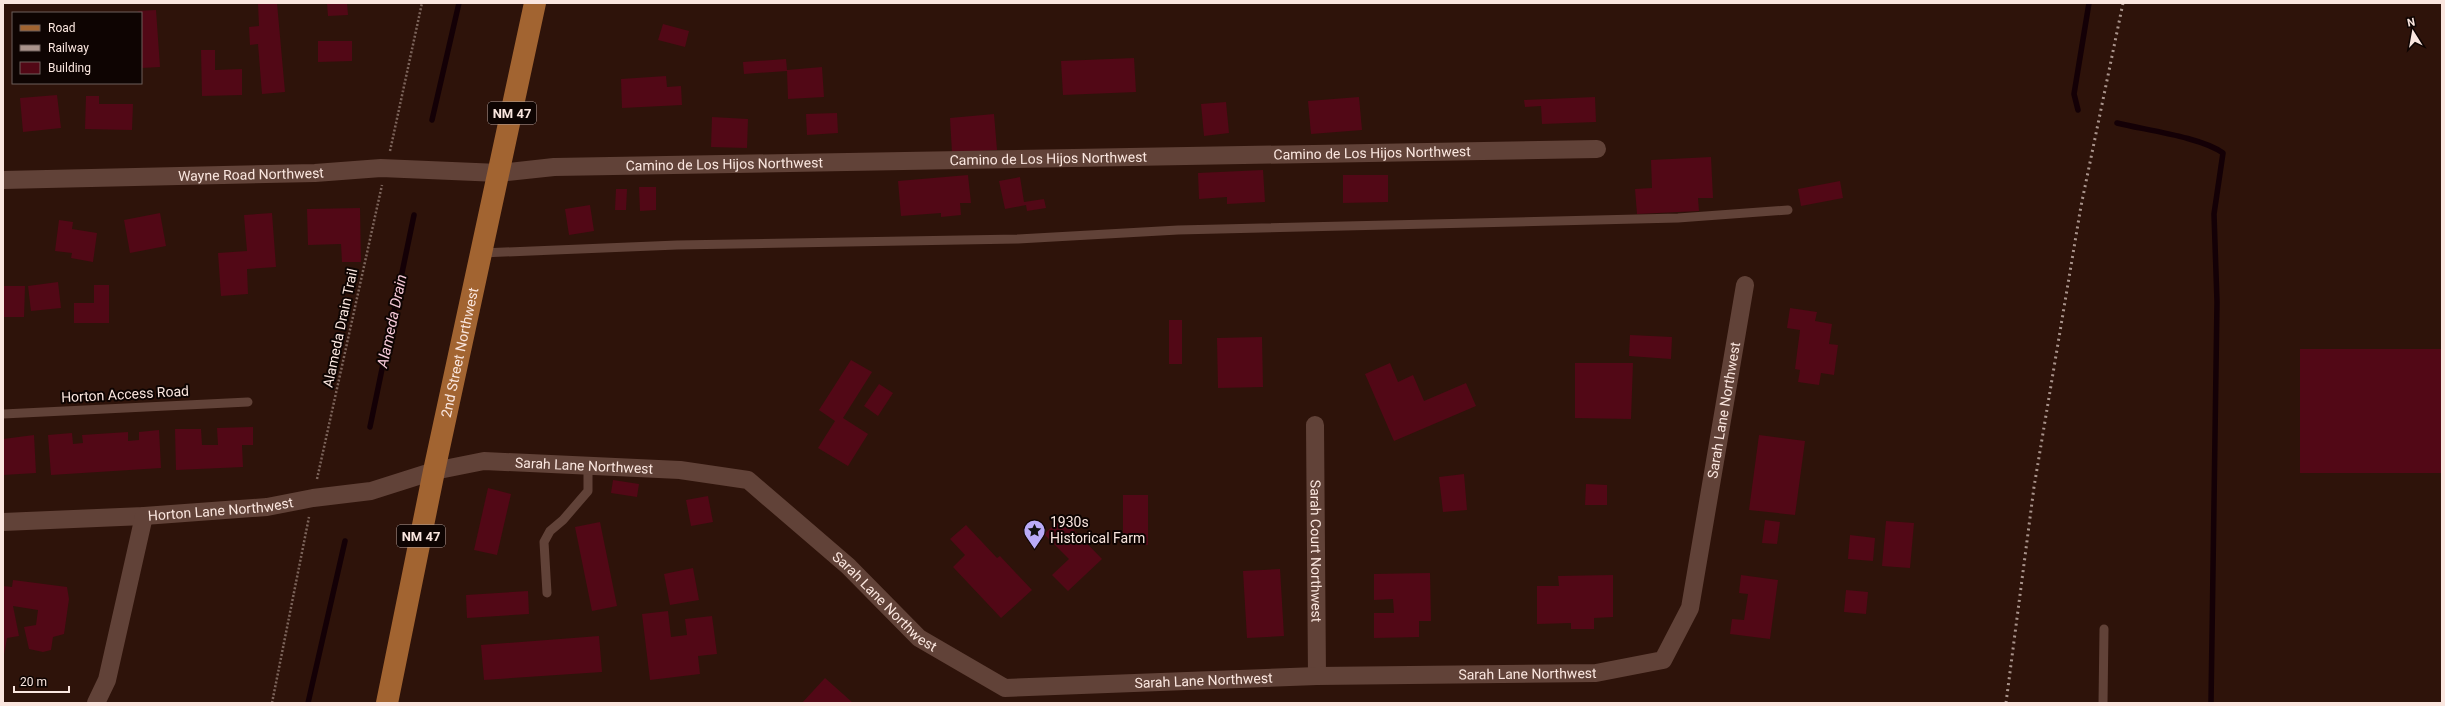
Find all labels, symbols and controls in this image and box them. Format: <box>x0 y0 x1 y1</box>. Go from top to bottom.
legend <box>12 12 142 84</box>
north arrow <box>2393 12 2433 52</box>
text: N <box>2406 16 2416 30</box>
text: Road <box>48 21 76 35</box>
text: Railway <box>48 41 89 55</box>
text: Building <box>48 61 91 75</box>
road number: NM 47 <box>488 102 536 124</box>
street label: Camino de Los Hijos Northwest <box>1273 143 1471 163</box>
street label: Camino de Los Hijos Northwest <box>949 149 1147 168</box>
street label: Camino de Los Hijos Northwest <box>625 154 823 174</box>
street label: Wayne Road Northwest <box>178 164 325 184</box>
street label: Alameda Drain Trail <box>320 267 360 389</box>
water label: Alameda Drain <box>373 273 411 370</box>
street label: 2nd Street Northwest <box>438 286 481 419</box>
street label: Sarah Lane Northwest <box>1704 340 1743 480</box>
street label: Horton Access Road <box>61 383 189 405</box>
street label: Sarah Lane Northwest <box>515 454 654 477</box>
street label: Sarah Court Northwest <box>1307 480 1325 623</box>
street label: Horton Lane Northwest <box>147 494 295 524</box>
place label: 1930s Historical Farm <box>1050 514 1145 546</box>
place icon: 1930s Historical Farm <box>1022 517 1048 550</box>
road number: NM 47 <box>397 525 445 547</box>
street label: Sarah Lane Northwest <box>829 548 940 655</box>
street label: Sarah Lane Northwest <box>1458 665 1597 682</box>
scale bar <box>14 668 69 694</box>
street label: Sarah Lane Northwest <box>1134 670 1273 691</box>
text: 20 m <box>20 675 47 689</box>

